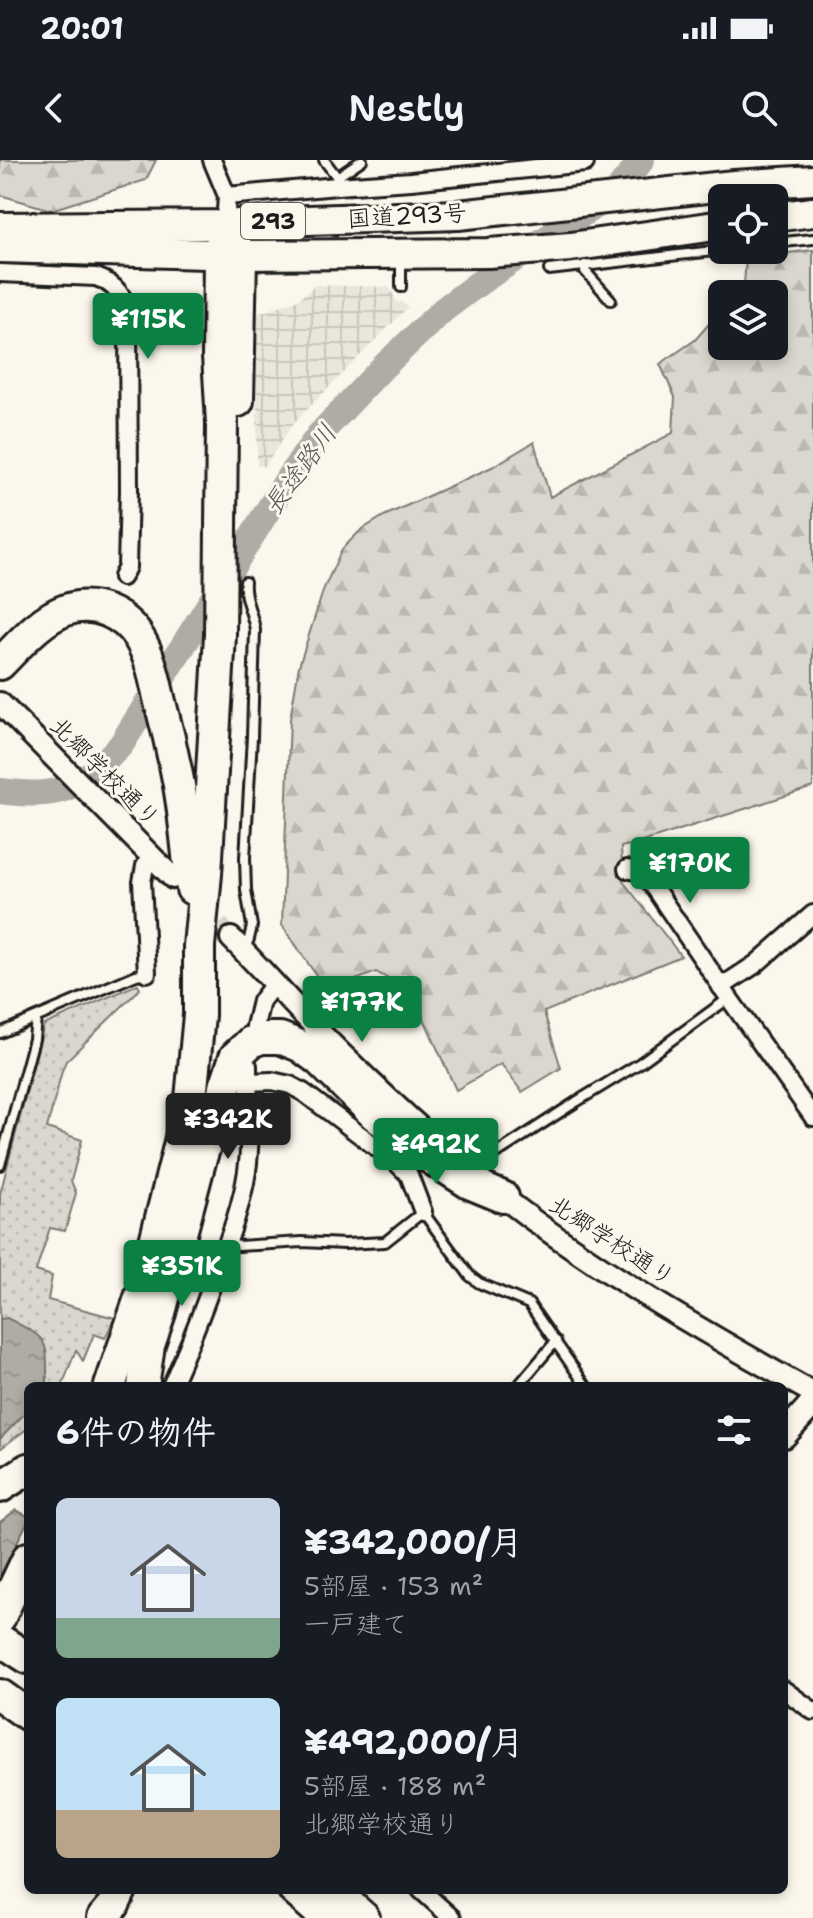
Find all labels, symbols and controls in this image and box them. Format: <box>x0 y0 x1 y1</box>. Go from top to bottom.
text: 20:01 <box>40 8 124 49</box>
text: Nestly <box>348 84 465 133</box>
icon: back <box>32 86 76 130</box>
icon: search <box>737 86 781 130</box>
map controls <box>708 184 788 360</box>
button: locate <box>708 184 788 264</box>
street label: 国道293号 <box>346 197 468 235</box>
road number: 293 <box>241 203 305 239</box>
button: layers <box>708 280 788 360</box>
pin: ¥115K <box>92 293 204 361</box>
text: ¥115K <box>111 301 185 336</box>
water label: 長途路川 <box>255 416 344 521</box>
street label: 北郷学校通り <box>43 710 167 834</box>
pin: ¥170K <box>634 837 746 905</box>
text: ¥170K <box>648 845 732 880</box>
pin: ¥177K <box>306 976 418 1044</box>
text: ¥177K <box>321 984 403 1019</box>
pin: ¥342K <box>172 1093 284 1161</box>
text: ¥342K <box>184 1101 272 1136</box>
pin: ¥492K <box>380 1118 492 1186</box>
text: ¥492K <box>391 1126 481 1161</box>
street label: 北郷学校通り <box>543 1188 681 1294</box>
pin: ¥351K <box>126 1240 238 1308</box>
text: ¥351K <box>142 1248 222 1283</box>
icon: filters <box>712 1408 756 1452</box>
text: 6件の物件 <box>56 1409 216 1455</box>
text: ¥342,000/月 <box>304 1519 523 1565</box>
icon: home <box>120 1530 216 1626</box>
text: 5部屋 · 153 m² <box>304 1568 484 1603</box>
text: 一戸建て <box>304 1606 408 1641</box>
text: ¥492,000/月 <box>304 1719 524 1765</box>
icon: home <box>120 1730 216 1826</box>
text: 5部屋 · 188 m² <box>304 1768 486 1803</box>
text: 北郷学校通り <box>304 1806 460 1841</box>

